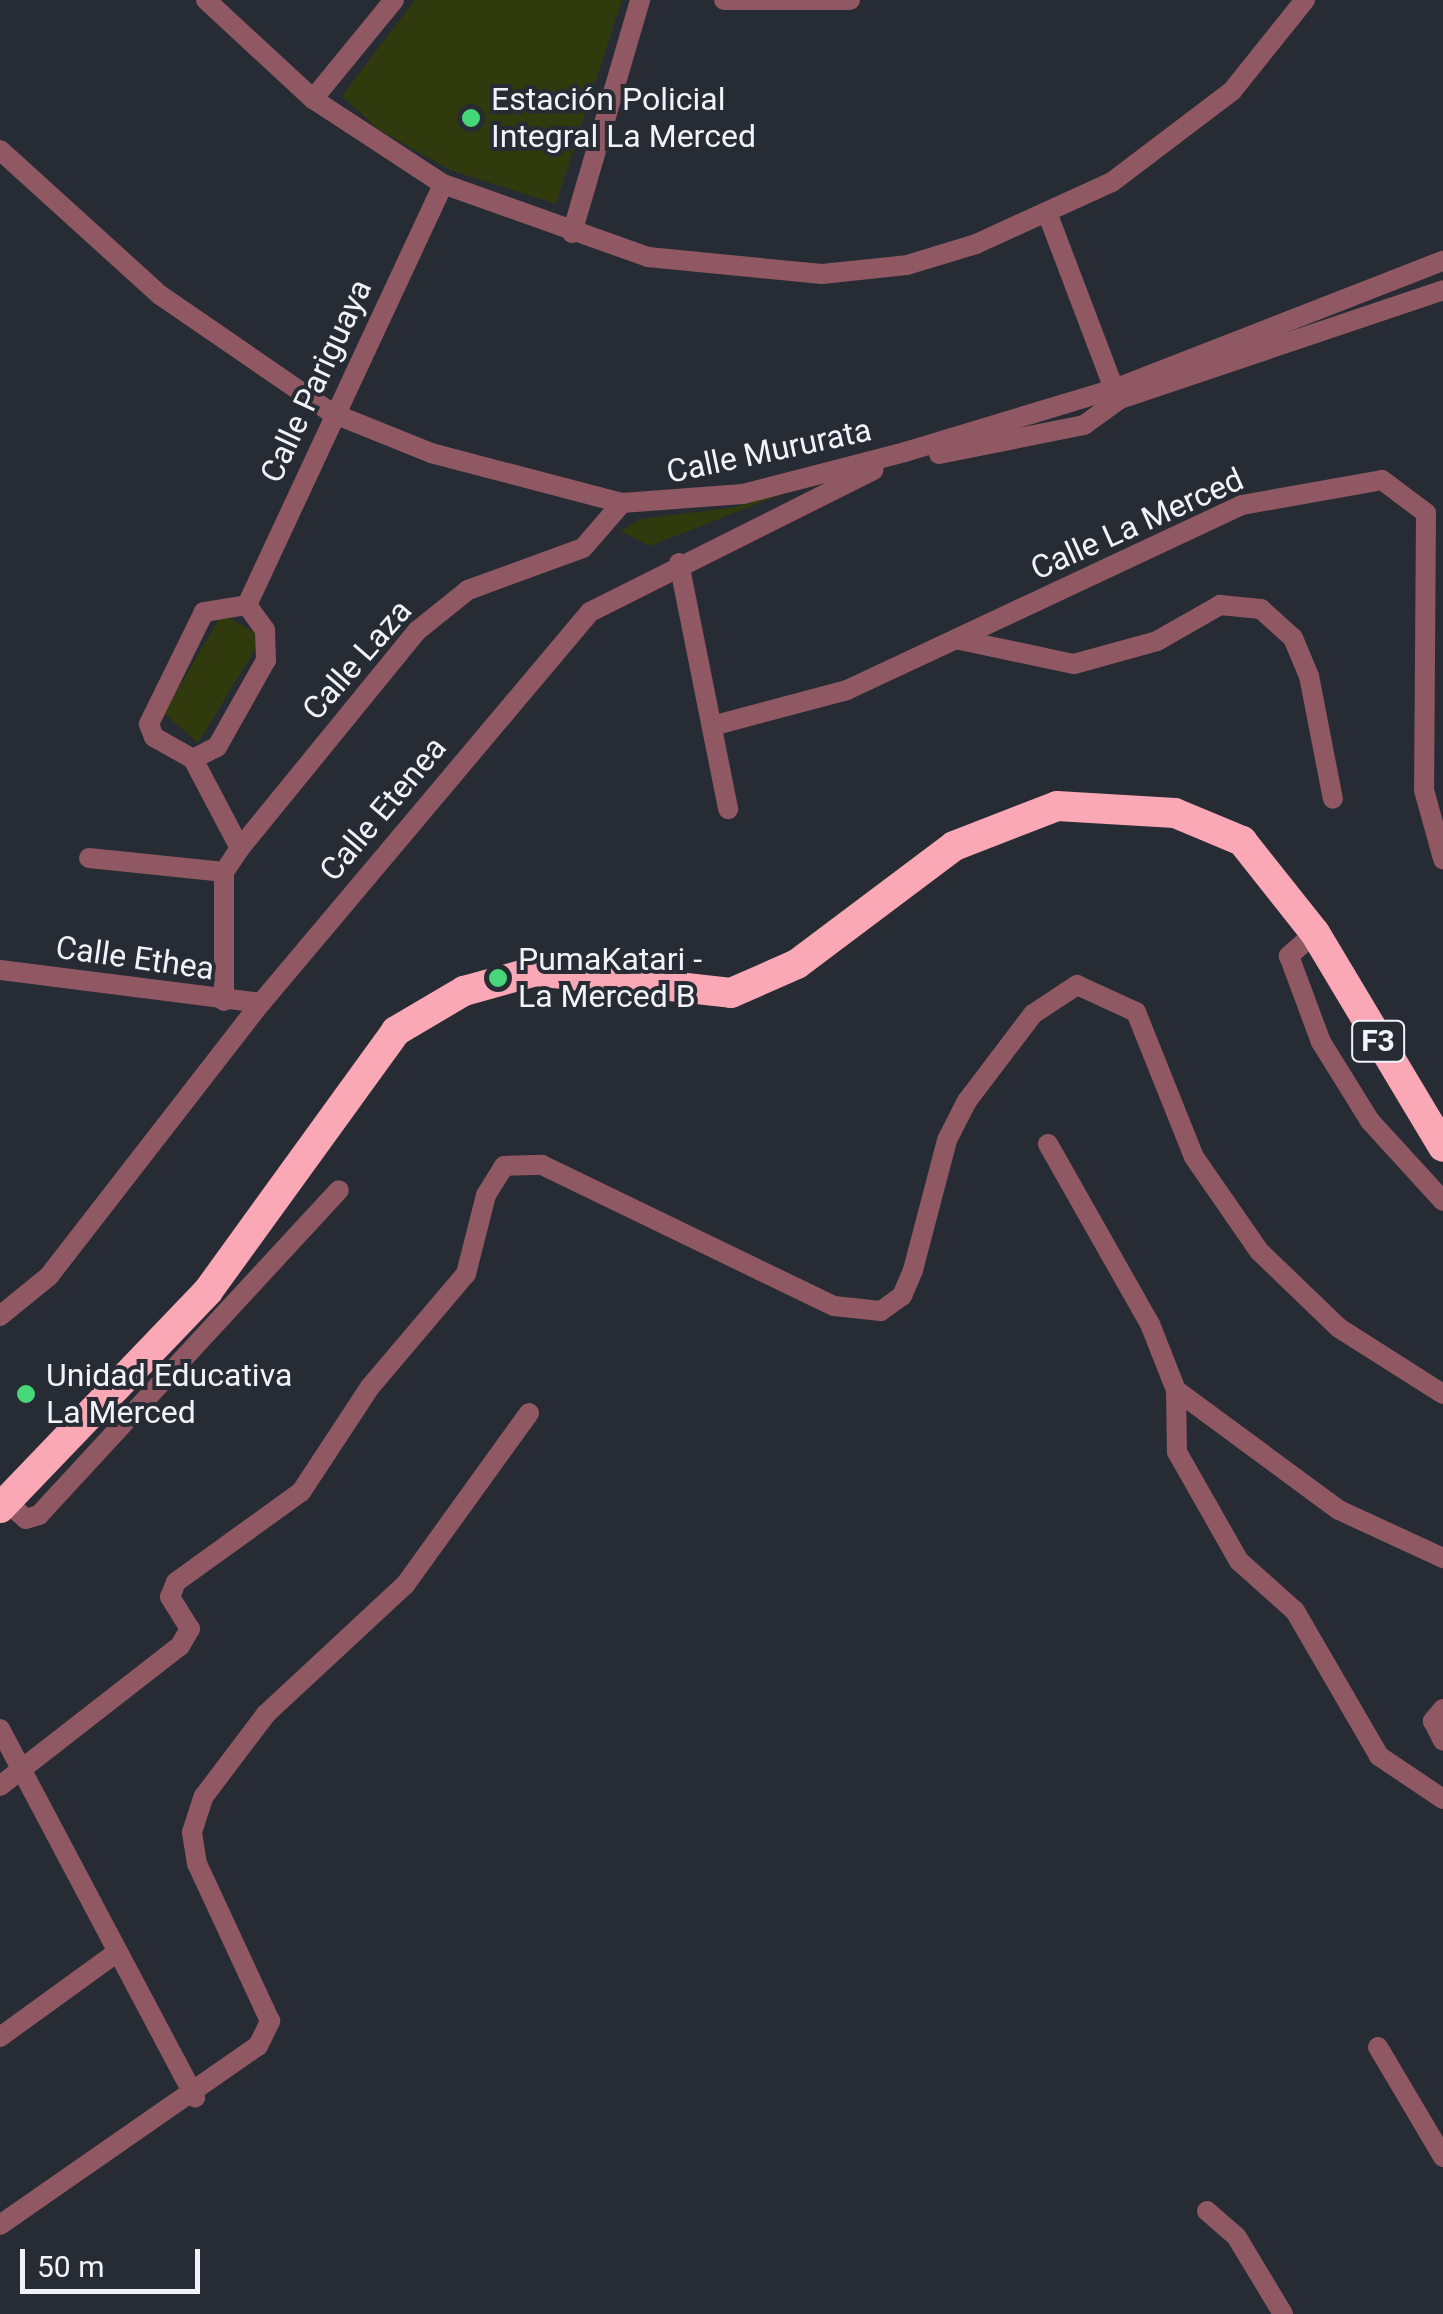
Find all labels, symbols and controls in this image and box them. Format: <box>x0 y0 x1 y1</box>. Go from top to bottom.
place label: Estación Policial Integral La Merced <box>491 81 756 156</box>
marker: Estación Policial Integral La Merced <box>460 107 482 129</box>
street label: Calle Pariguaya <box>252 273 380 489</box>
street label: Calle Mururata <box>663 411 875 491</box>
street label: Calle La Merced <box>1025 460 1249 588</box>
street label: Calle Laza <box>294 592 420 728</box>
street label: Calle Etenea <box>312 729 454 889</box>
street label: Calle Ethea <box>53 928 217 988</box>
place label: PumaKatari - La Merced B <box>518 941 702 1016</box>
marker: PumaKatari - La Merced B <box>487 967 509 989</box>
road number: F3 <box>1350 1016 1406 1066</box>
place label: Unidad Educativa La Merced <box>46 1357 292 1432</box>
marker: Unidad Educativa La Merced <box>15 1383 37 1405</box>
scale bar <box>25 2229 205 2291</box>
text: 50 m <box>37 2249 104 2284</box>

